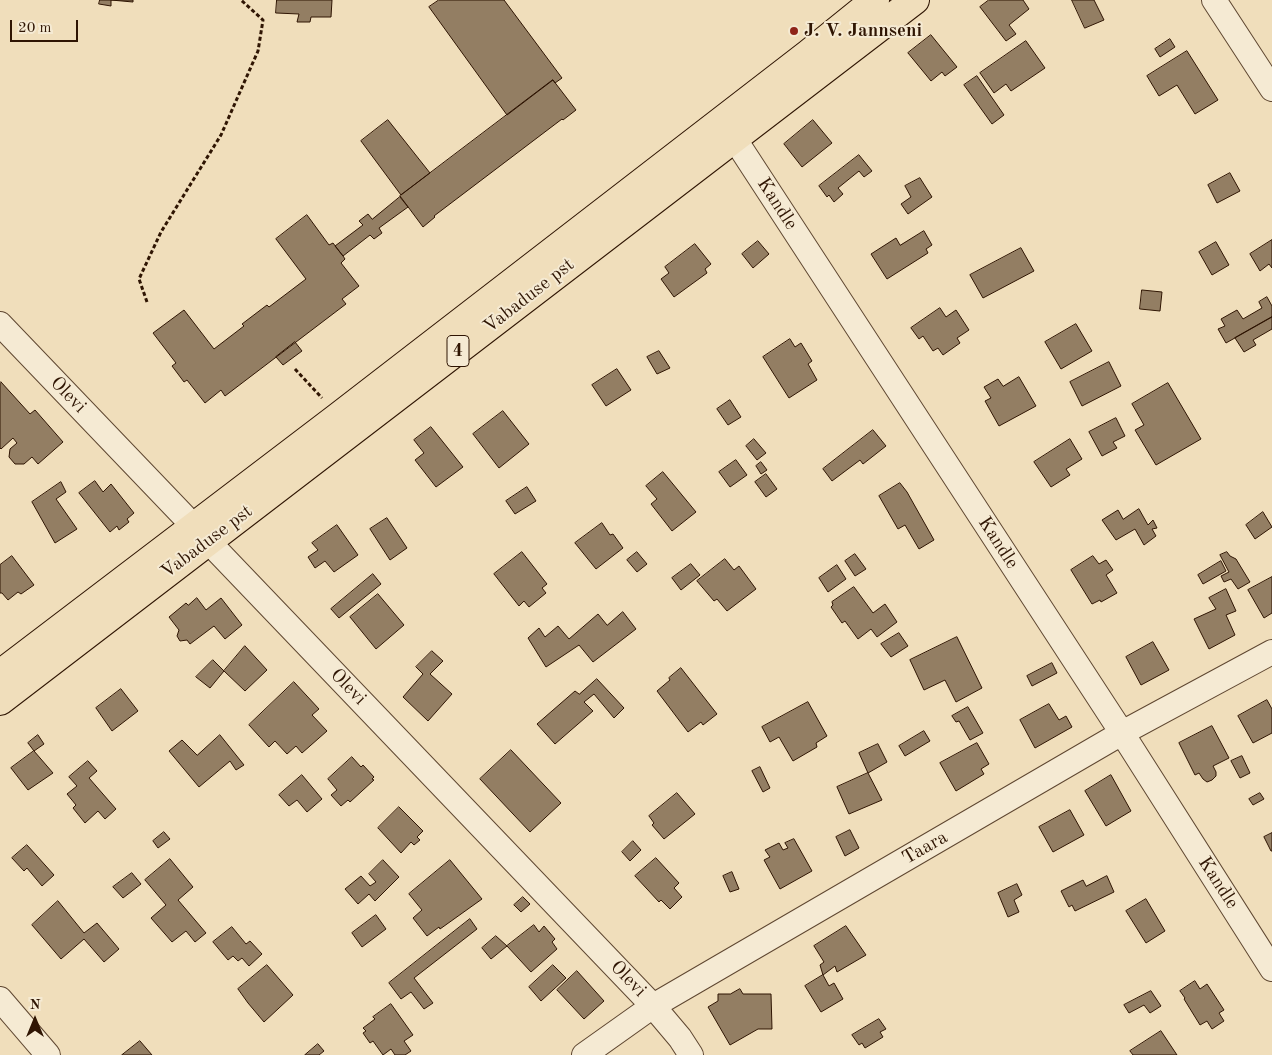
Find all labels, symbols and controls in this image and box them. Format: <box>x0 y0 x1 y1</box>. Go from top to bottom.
scale bar <box>12 10 80 42</box>
place label: J. V. Jannseni <box>804 20 922 42</box>
text: 20 m <box>18 21 52 36</box>
marker: J. V. Jannseni <box>788 25 800 37</box>
street label: Kandle <box>752 174 802 234</box>
street label: Vabaduse pst <box>479 254 579 338</box>
road number: 4 <box>447 336 469 366</box>
street label: Olevi <box>45 372 91 418</box>
street label: Vabaduse pst <box>157 500 257 584</box>
street label: Kandle <box>973 513 1023 573</box>
street label: Olevi <box>325 664 371 710</box>
street label: Taara <box>898 826 952 870</box>
street label: Kandle <box>1193 853 1243 913</box>
street label: Olevi <box>605 956 651 1002</box>
north arrow <box>10 995 60 1045</box>
text: N <box>30 998 40 1012</box>

